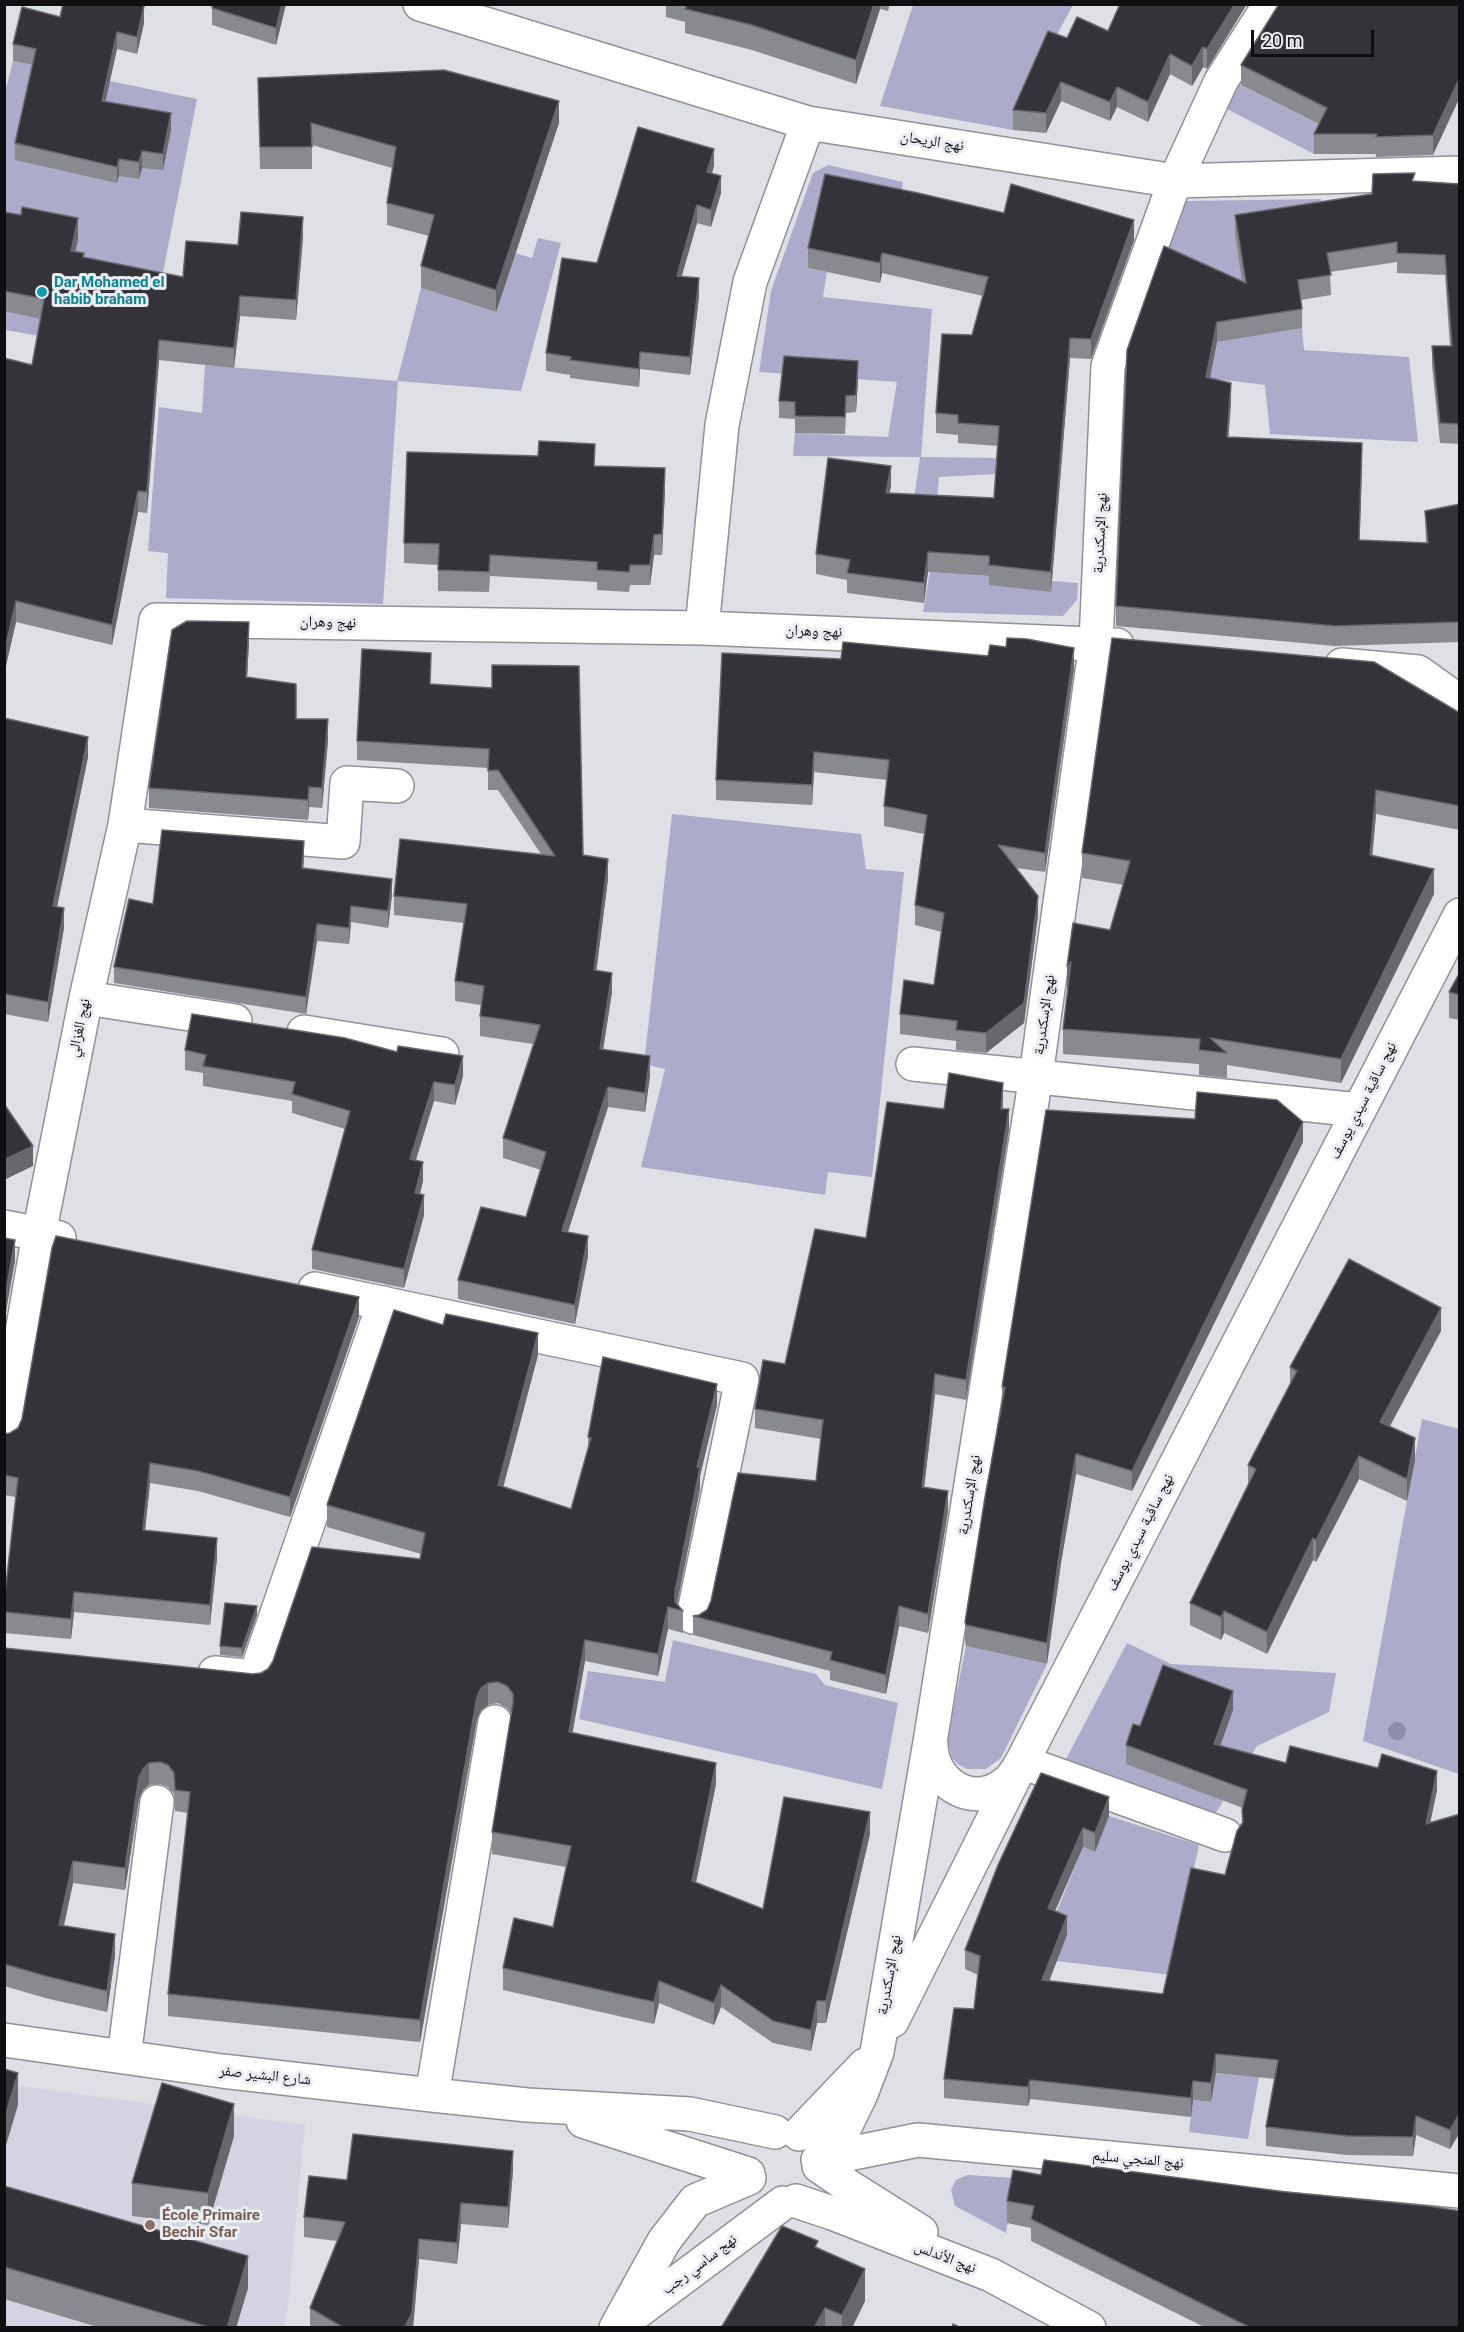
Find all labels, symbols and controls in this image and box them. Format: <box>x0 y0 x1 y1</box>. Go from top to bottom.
scale bar <box>1254 18 1377 56</box>
text: 20 m <box>1262 30 1302 51</box>
street label: نهج الريحان <box>899 128 965 156</box>
place label: Dar Mohamed el habib braham <box>54 274 164 309</box>
marker: Dar Mohamed el habib braham <box>35 285 49 299</box>
street label: نهج الإسكندرية <box>1090 492 1112 574</box>
street label: نهج وهران <box>300 614 356 632</box>
street label: نهج وهران <box>785 622 843 642</box>
street label: نهج الإسكندرية <box>1030 974 1060 1056</box>
street label: نهج الغزالي <box>65 997 95 1059</box>
street label: نهج ساقية سيدي يوسف <box>1327 1039 1401 1163</box>
street label: نهج الإسكندرية <box>955 1454 985 1536</box>
street label: نهج ساقية سيدي يوسف <box>1104 1471 1178 1595</box>
street label: نهج الإسكندرية <box>874 1934 906 2016</box>
street label: شارع البشير صفر <box>218 2062 312 2090</box>
street label: نهج المنجي سليم <box>1092 2147 1184 2173</box>
place label: École Primaire Bechir Sfar <box>162 2207 260 2242</box>
marker: École Primaire Bechir Sfar <box>143 2218 157 2232</box>
street label: نهج ساسي رجب <box>659 2231 741 2299</box>
street label: نهج الأندلس <box>912 2238 978 2278</box>

